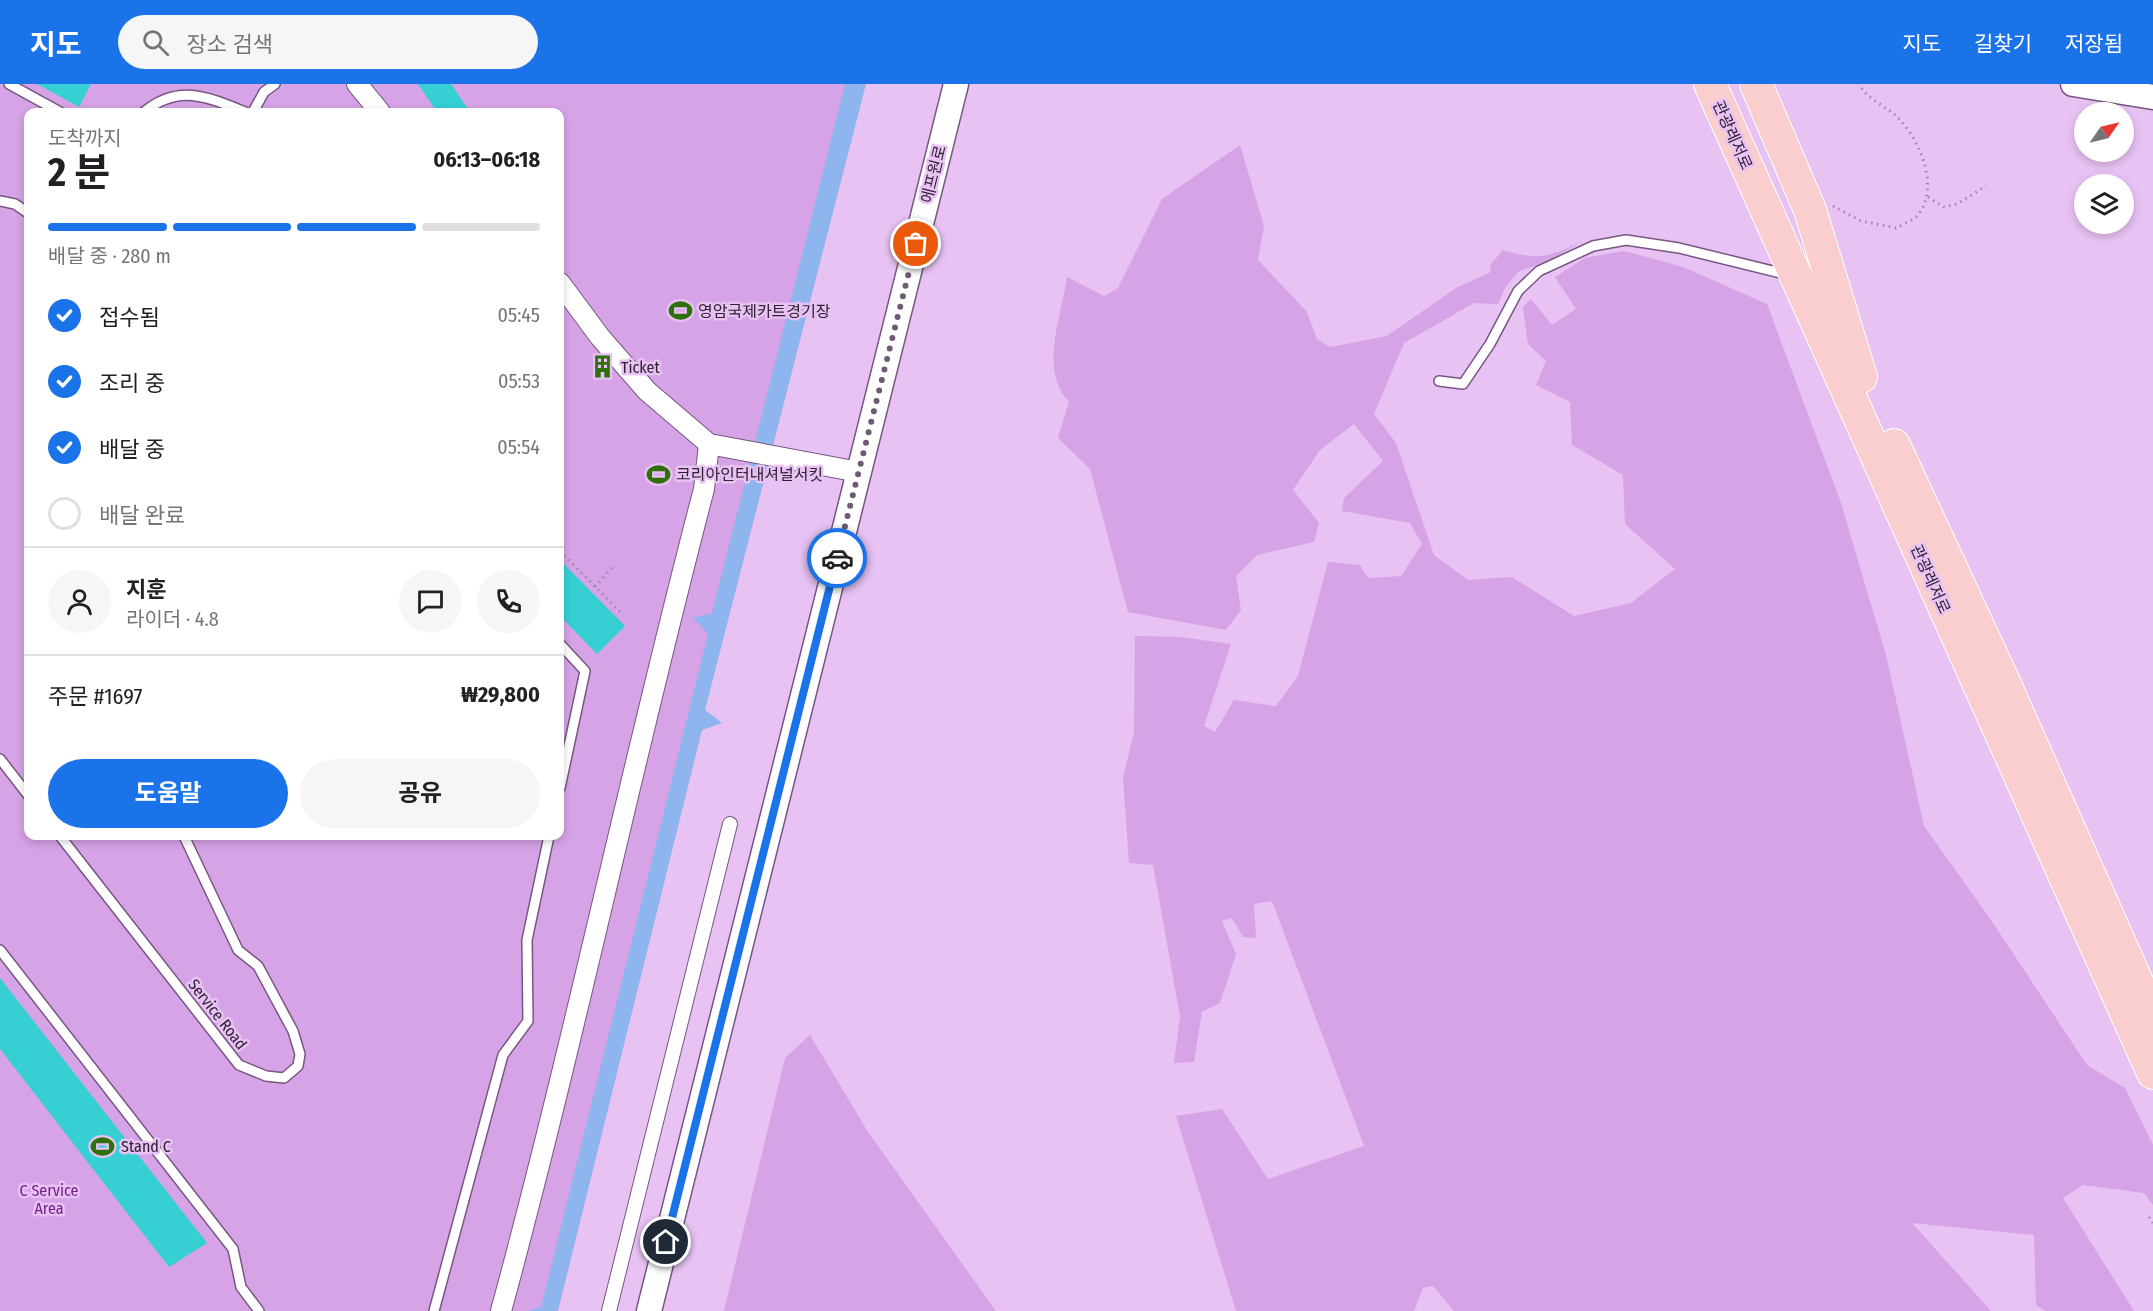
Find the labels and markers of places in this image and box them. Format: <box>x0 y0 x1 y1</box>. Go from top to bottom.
pin <box>890 218 941 269</box>
sports icon: 영암국제카트경기장 <box>667 298 693 324</box>
place label: 영암국제카트경기장 <box>698 302 831 321</box>
building icon: Ticket <box>590 354 616 380</box>
place label: Ticket <box>621 358 661 377</box>
sports icon: 코리아인터내셔널서킷 <box>645 461 671 487</box>
place label: 코리아인터내셔널서킷 <box>676 465 823 484</box>
sports icon: Stand C <box>90 1133 116 1159</box>
place label: Stand C <box>121 1137 171 1156</box>
pin <box>640 1216 691 1267</box>

